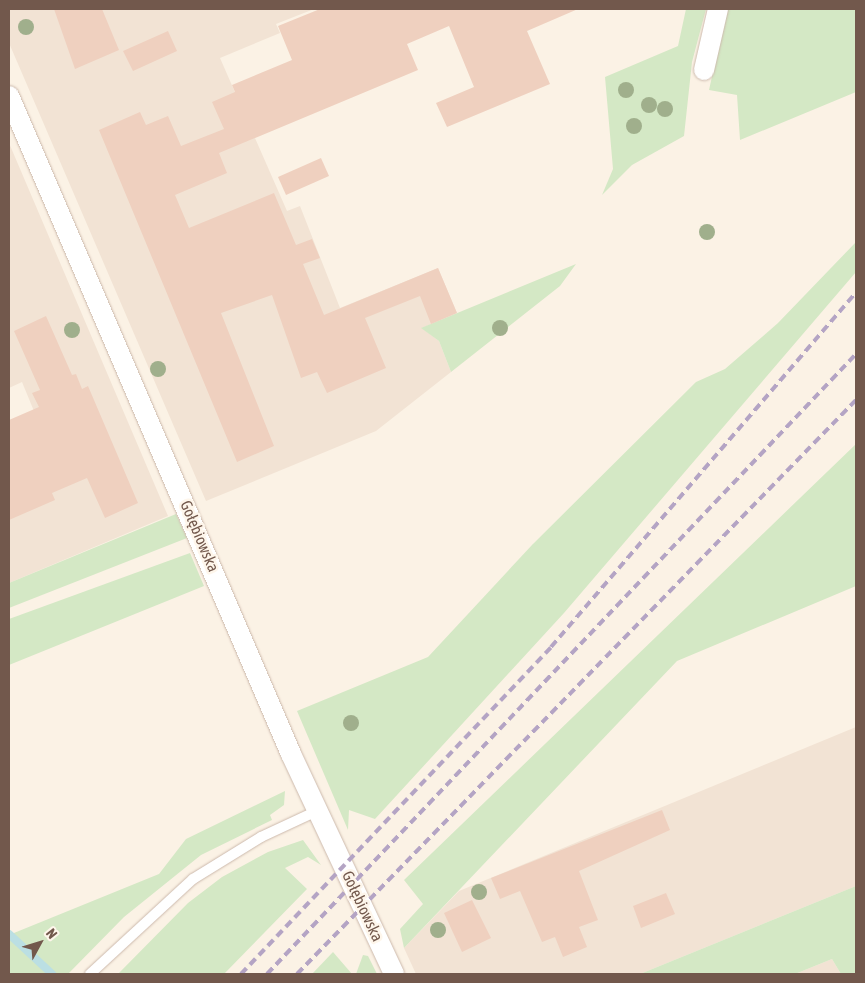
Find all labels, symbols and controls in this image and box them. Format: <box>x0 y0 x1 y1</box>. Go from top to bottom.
street label: Gołębiowska <box>176 497 224 575</box>
street label: Gołębiowska <box>338 868 388 944</box>
north arrow <box>15 918 65 968</box>
text: N <box>43 925 60 942</box>

